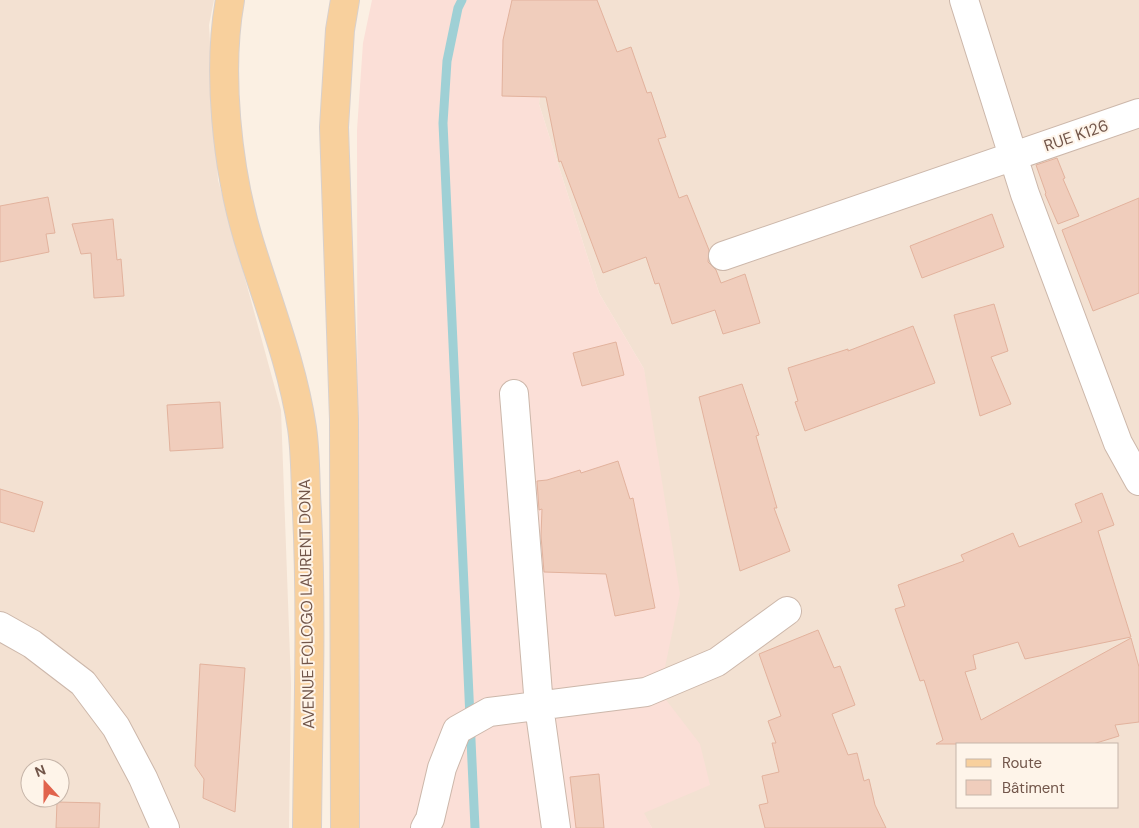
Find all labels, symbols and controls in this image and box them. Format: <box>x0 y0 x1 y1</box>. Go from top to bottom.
street label: RUE K126 <box>1041 115 1111 156</box>
street label: AVENUE FOLOGO LAURENT DONA <box>294 478 319 729</box>
legend <box>956 743 1119 808</box>
text: Route <box>1002 753 1042 773</box>
north arrow <box>20 758 70 808</box>
text: N <box>32 761 48 781</box>
text: Bâtiment <box>1002 778 1065 798</box>

